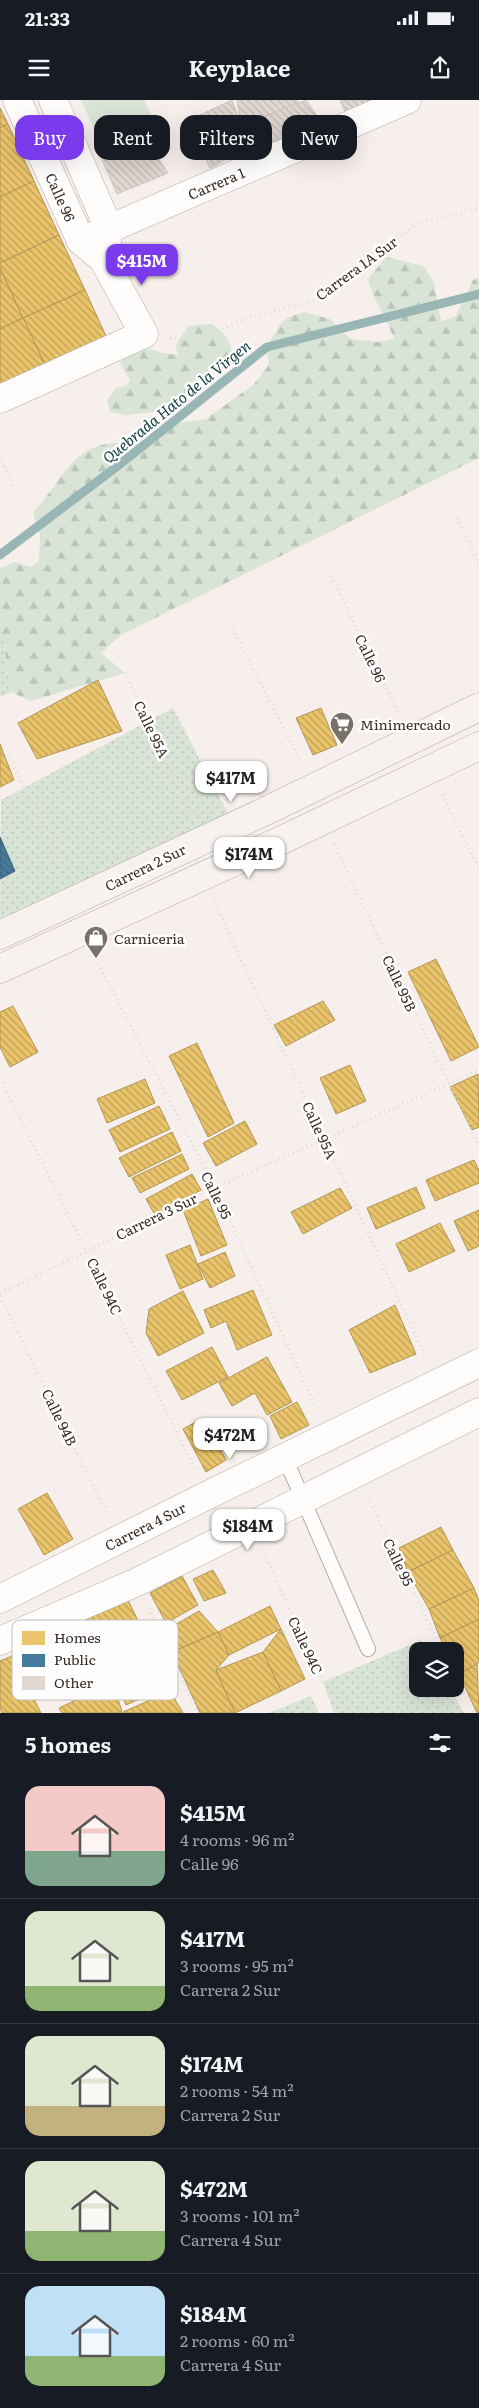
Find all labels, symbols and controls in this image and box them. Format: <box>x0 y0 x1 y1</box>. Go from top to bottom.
text: 21:33 <box>25 4 70 32</box>
text: Keyplace <box>189 51 290 84</box>
icon: menu <box>25 54 53 82</box>
icon: share <box>426 54 454 82</box>
chip: Buy <box>15 115 84 160</box>
chip: Rent <box>94 115 170 160</box>
chip: Filters <box>180 115 272 160</box>
chip: New <box>282 115 357 160</box>
street label: Carrera 1 <box>184 162 248 204</box>
street label: Calle 96 <box>41 169 81 225</box>
street label: Carrera 1A Sur <box>311 231 401 305</box>
pin: $415M <box>107 244 177 286</box>
text: $415M <box>117 248 167 272</box>
water label: Quebrada Hato de la Virgen <box>97 334 255 468</box>
street label: Calle 96 <box>351 631 391 686</box>
street label: Calle 95A <box>130 697 175 762</box>
supermarket icon: Minimercado <box>329 711 355 745</box>
place label: Minimercado <box>360 714 451 734</box>
pin: $417M <box>196 760 266 803</box>
text: $417M <box>206 765 256 789</box>
pin: $174M <box>214 836 284 879</box>
street label: Carrera 2 Sur <box>101 839 189 895</box>
text: $174M <box>225 841 273 865</box>
shop icon: Carniceria <box>83 925 109 959</box>
place label: Carniceria <box>114 928 185 948</box>
street label: Calle 95B <box>378 952 422 1014</box>
street label: Calle 95A <box>298 1098 342 1163</box>
street label: Calle 95 <box>197 1168 237 1222</box>
street label: Carrera 3 Sur <box>112 1187 200 1244</box>
street label: Calle 94C <box>83 1254 128 1318</box>
street label: Calle 94B <box>38 1385 82 1449</box>
pin: $472M <box>195 1418 265 1460</box>
text: $472M <box>204 1422 256 1446</box>
street label: Carrera 4 Sur <box>101 1497 189 1555</box>
pin: $184M <box>213 1508 283 1551</box>
text: $184M <box>222 1513 274 1537</box>
street label: Calle 95 <box>379 1535 419 1589</box>
street label: Calle 94C <box>284 1613 328 1677</box>
legend <box>12 1620 178 1700</box>
text: Homes <box>54 1627 101 1647</box>
map controls <box>409 1642 464 1697</box>
button: layers <box>409 1642 464 1697</box>
text: Public <box>54 1649 96 1669</box>
text: Other <box>54 1672 94 1692</box>
text: 5 homes <box>25 1728 111 1759</box>
icon: filters <box>426 1729 454 1757</box>
text: $415M <box>180 1796 246 1827</box>
icon: home <box>65 1806 125 1866</box>
text: 4 rooms · 96 m² <box>180 1827 294 1851</box>
text: Calle 96 <box>180 1851 239 1875</box>
text: $417M <box>180 1922 245 1953</box>
icon: home <box>65 1931 125 1991</box>
text: 3 rooms · 95 m² <box>180 1953 294 1977</box>
text: Carrera 2 Sur <box>180 1977 280 2001</box>
text: $174M <box>180 2047 244 2078</box>
icon: home <box>65 2056 125 2116</box>
text: 2 rooms · 54 m² <box>180 2078 294 2102</box>
text: Carrera 2 Sur <box>180 2102 280 2126</box>
text: $472M <box>180 2172 248 2203</box>
icon: home <box>65 2181 125 2241</box>
text: 3 rooms · 101 m² <box>180 2203 300 2227</box>
text: Carrera 4 Sur <box>180 2227 281 2251</box>
text: $184M <box>180 2297 247 2328</box>
icon: home <box>65 2306 125 2366</box>
text: 2 rooms · 60 m² <box>180 2328 295 2352</box>
text: Carrera 4 Sur <box>180 2352 281 2376</box>

